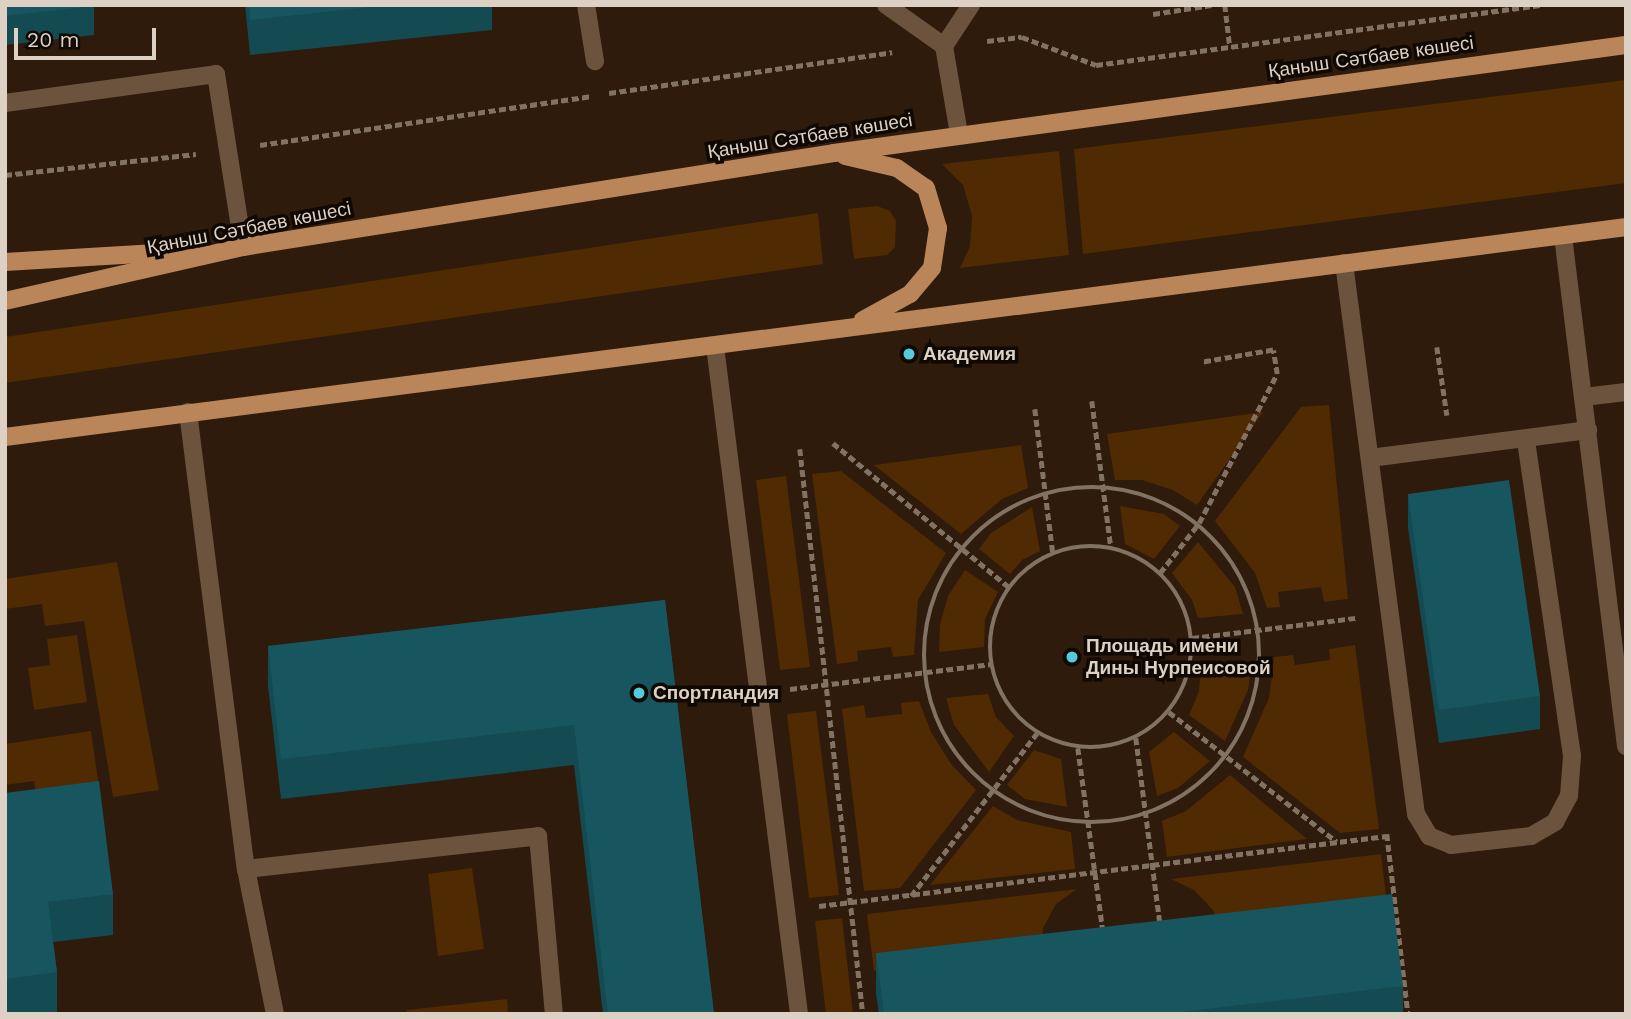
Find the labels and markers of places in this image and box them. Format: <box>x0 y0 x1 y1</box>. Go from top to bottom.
place label: Академия <box>923 343 1016 365</box>
marker: Академия <box>901 346 917 362</box>
place label: Площадь имени Дины Нурпеисовой <box>1086 635 1271 679</box>
marker: Площадь имени Дины Нурпеисовой <box>1064 649 1080 665</box>
place label: Спортландия <box>653 682 779 704</box>
marker: Спортландия <box>631 685 647 701</box>

